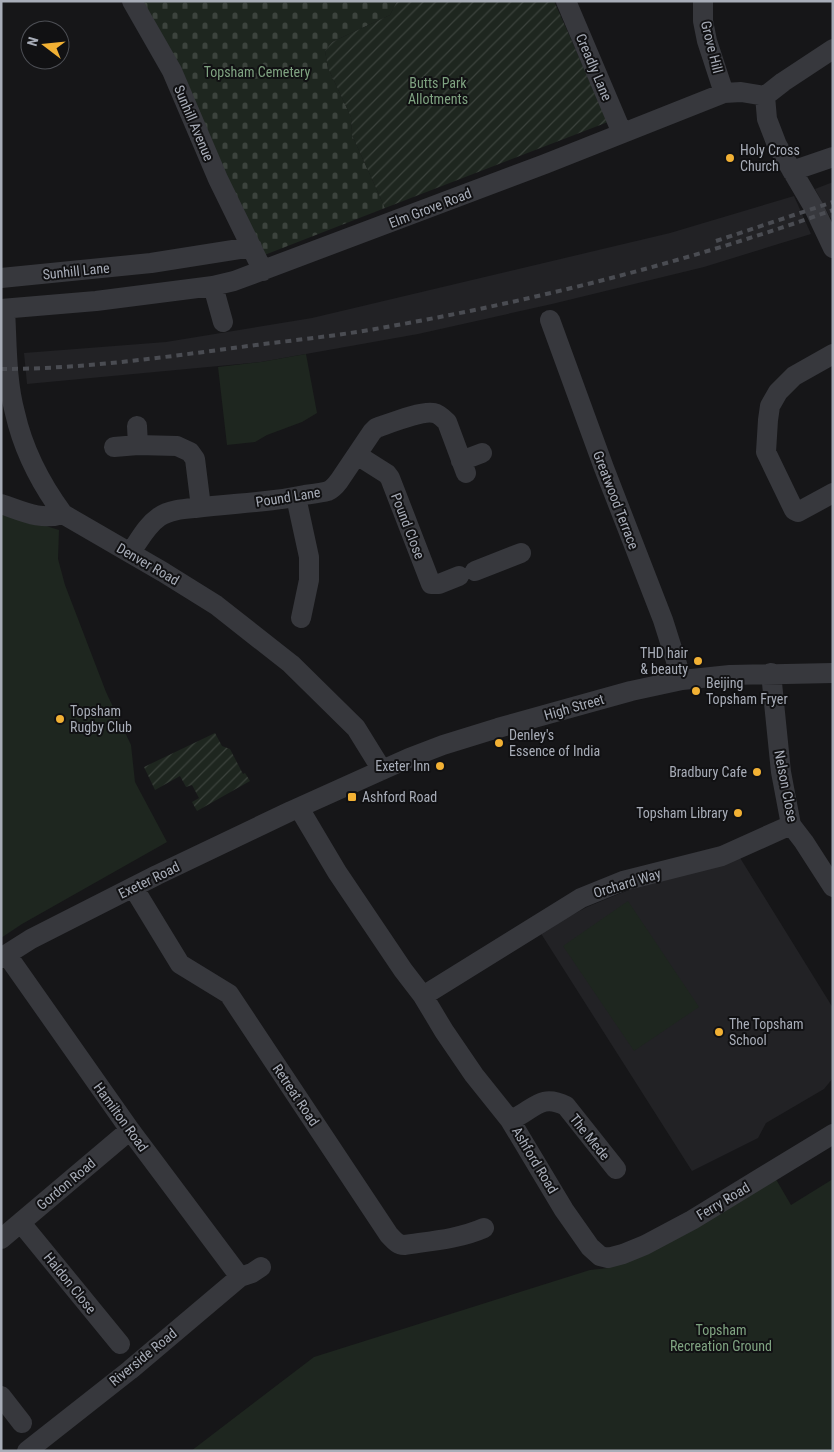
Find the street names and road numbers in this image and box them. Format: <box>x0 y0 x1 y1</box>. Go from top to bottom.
street label: Grove Hill <box>698 19 726 75</box>
street label: Creadly Lane <box>573 31 615 103</box>
street label: Sunhill Avenue <box>171 83 217 164</box>
street label: Elm Grove Road <box>387 185 473 231</box>
street label: Sunhill Lane <box>42 259 111 282</box>
street label: Greatwood Terrace <box>590 449 642 552</box>
street label: Pound Lane <box>255 484 322 510</box>
street label: Pound Close <box>388 491 428 562</box>
street label: Denver Road <box>114 540 182 588</box>
street label: High Street <box>542 691 606 723</box>
street label: Nelson Close <box>771 749 801 824</box>
street label: Exeter Road <box>116 858 182 902</box>
street label: Orchard Way <box>591 865 663 901</box>
street label: Retreat Road <box>270 1061 322 1129</box>
street label: Hamilton Road <box>91 1079 151 1155</box>
street label: The Mede <box>567 1111 614 1164</box>
street label: Ashford Road <box>509 1124 561 1196</box>
street label: Gordon Road <box>33 1155 99 1213</box>
street label: Ferry Road <box>694 1179 752 1223</box>
street label: Haldon Close <box>41 1249 100 1317</box>
street label: Riverside Road <box>106 1325 180 1389</box>

